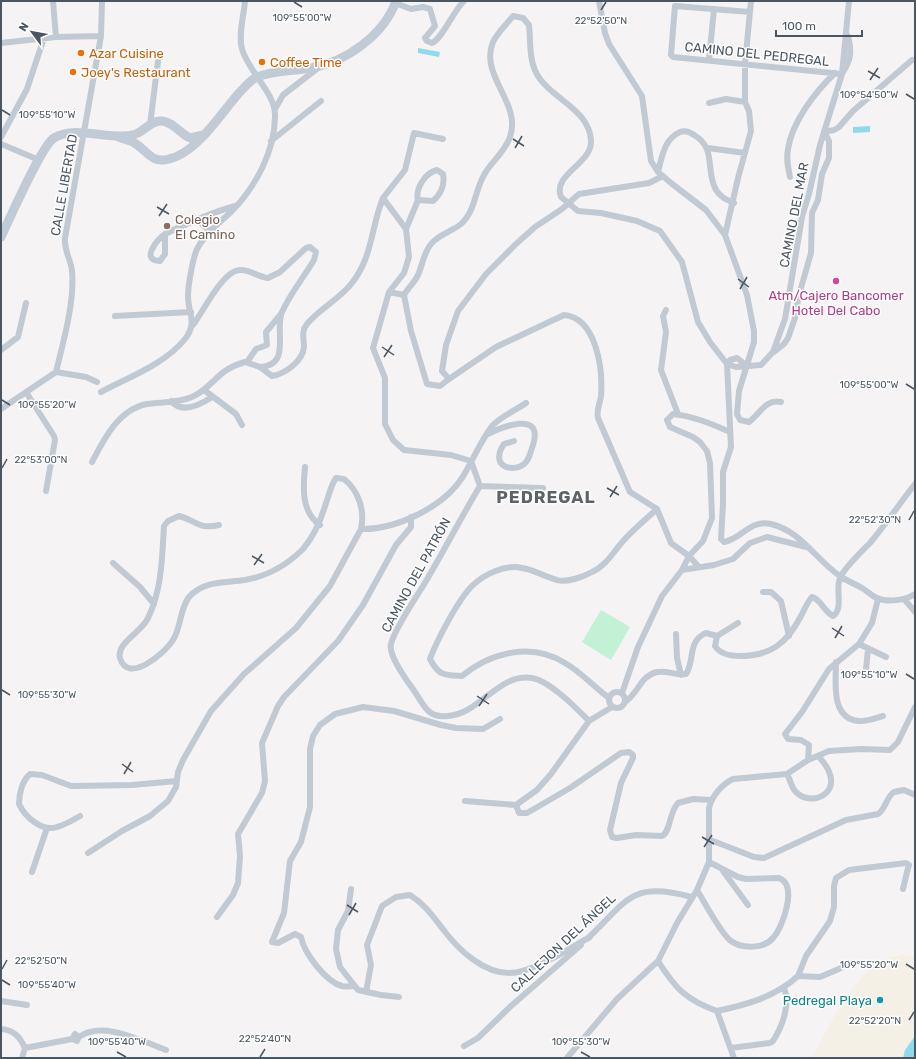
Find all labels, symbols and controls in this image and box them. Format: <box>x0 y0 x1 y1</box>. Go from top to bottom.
north arrow <box>12 12 52 52</box>
text: 109°55'00"W <box>273 12 331 24</box>
scale bar <box>776 12 862 38</box>
text: 22°52'50"N <box>575 15 627 27</box>
text: 100 m <box>782 19 816 33</box>
text: N <box>16 20 32 34</box>
street label: CAMINO DEL PEDREGAL <box>684 39 831 69</box>
place label: Azar Cuisine <box>89 46 164 61</box>
marker: Azar Cuisine <box>76 48 86 58</box>
place label: Coffee Time <box>270 55 342 70</box>
marker: Coffee Time <box>257 57 267 67</box>
place label: Joey's Restaurant <box>81 65 191 80</box>
marker: Joey's Restaurant <box>68 67 78 77</box>
text: 109°54'50"W <box>840 89 898 101</box>
text: 109°55'10"W <box>19 109 75 121</box>
street label: CALLE LIBERTAD <box>48 133 80 237</box>
street label: CAMINO DEL MAR <box>776 161 812 269</box>
place label: Colegio El Camino <box>175 212 235 242</box>
marker: Colegio El Camino <box>162 221 172 231</box>
marker: Atm/Cajero Bancomer Hotel Del Cabo <box>831 276 841 286</box>
place label: Atm/Cajero Bancomer Hotel Del Cabo <box>768 288 904 318</box>
text: 109°55'00"W <box>840 379 898 391</box>
text: 109°55'20"W <box>18 399 76 411</box>
text: 22°53'00"N <box>14 454 68 466</box>
district label: PEDREGAL <box>496 487 596 507</box>
text: 22°52'30"N <box>849 514 901 526</box>
street label: CAMINO DEL PATRÓN <box>378 515 454 635</box>
text: 109°55'10"W <box>841 669 897 681</box>
text: 109°55'30"W <box>18 689 76 701</box>
street label: CALLEJON DEL ÁNGEL <box>508 890 619 995</box>
text: 22°52'50"N <box>15 955 67 967</box>
text: 109°55'20"W <box>840 959 898 971</box>
text: 109°55'40"W <box>18 979 76 991</box>
place label: Pedregal Playa <box>783 993 872 1009</box>
marker: Pedregal Playa <box>875 995 885 1005</box>
text: 22°52'20"N <box>849 1015 901 1027</box>
text: 22°52'40"N <box>239 1033 291 1045</box>
text: 109°55'40"W <box>88 1036 146 1048</box>
text: 109°55'30"W <box>552 1036 610 1048</box>

